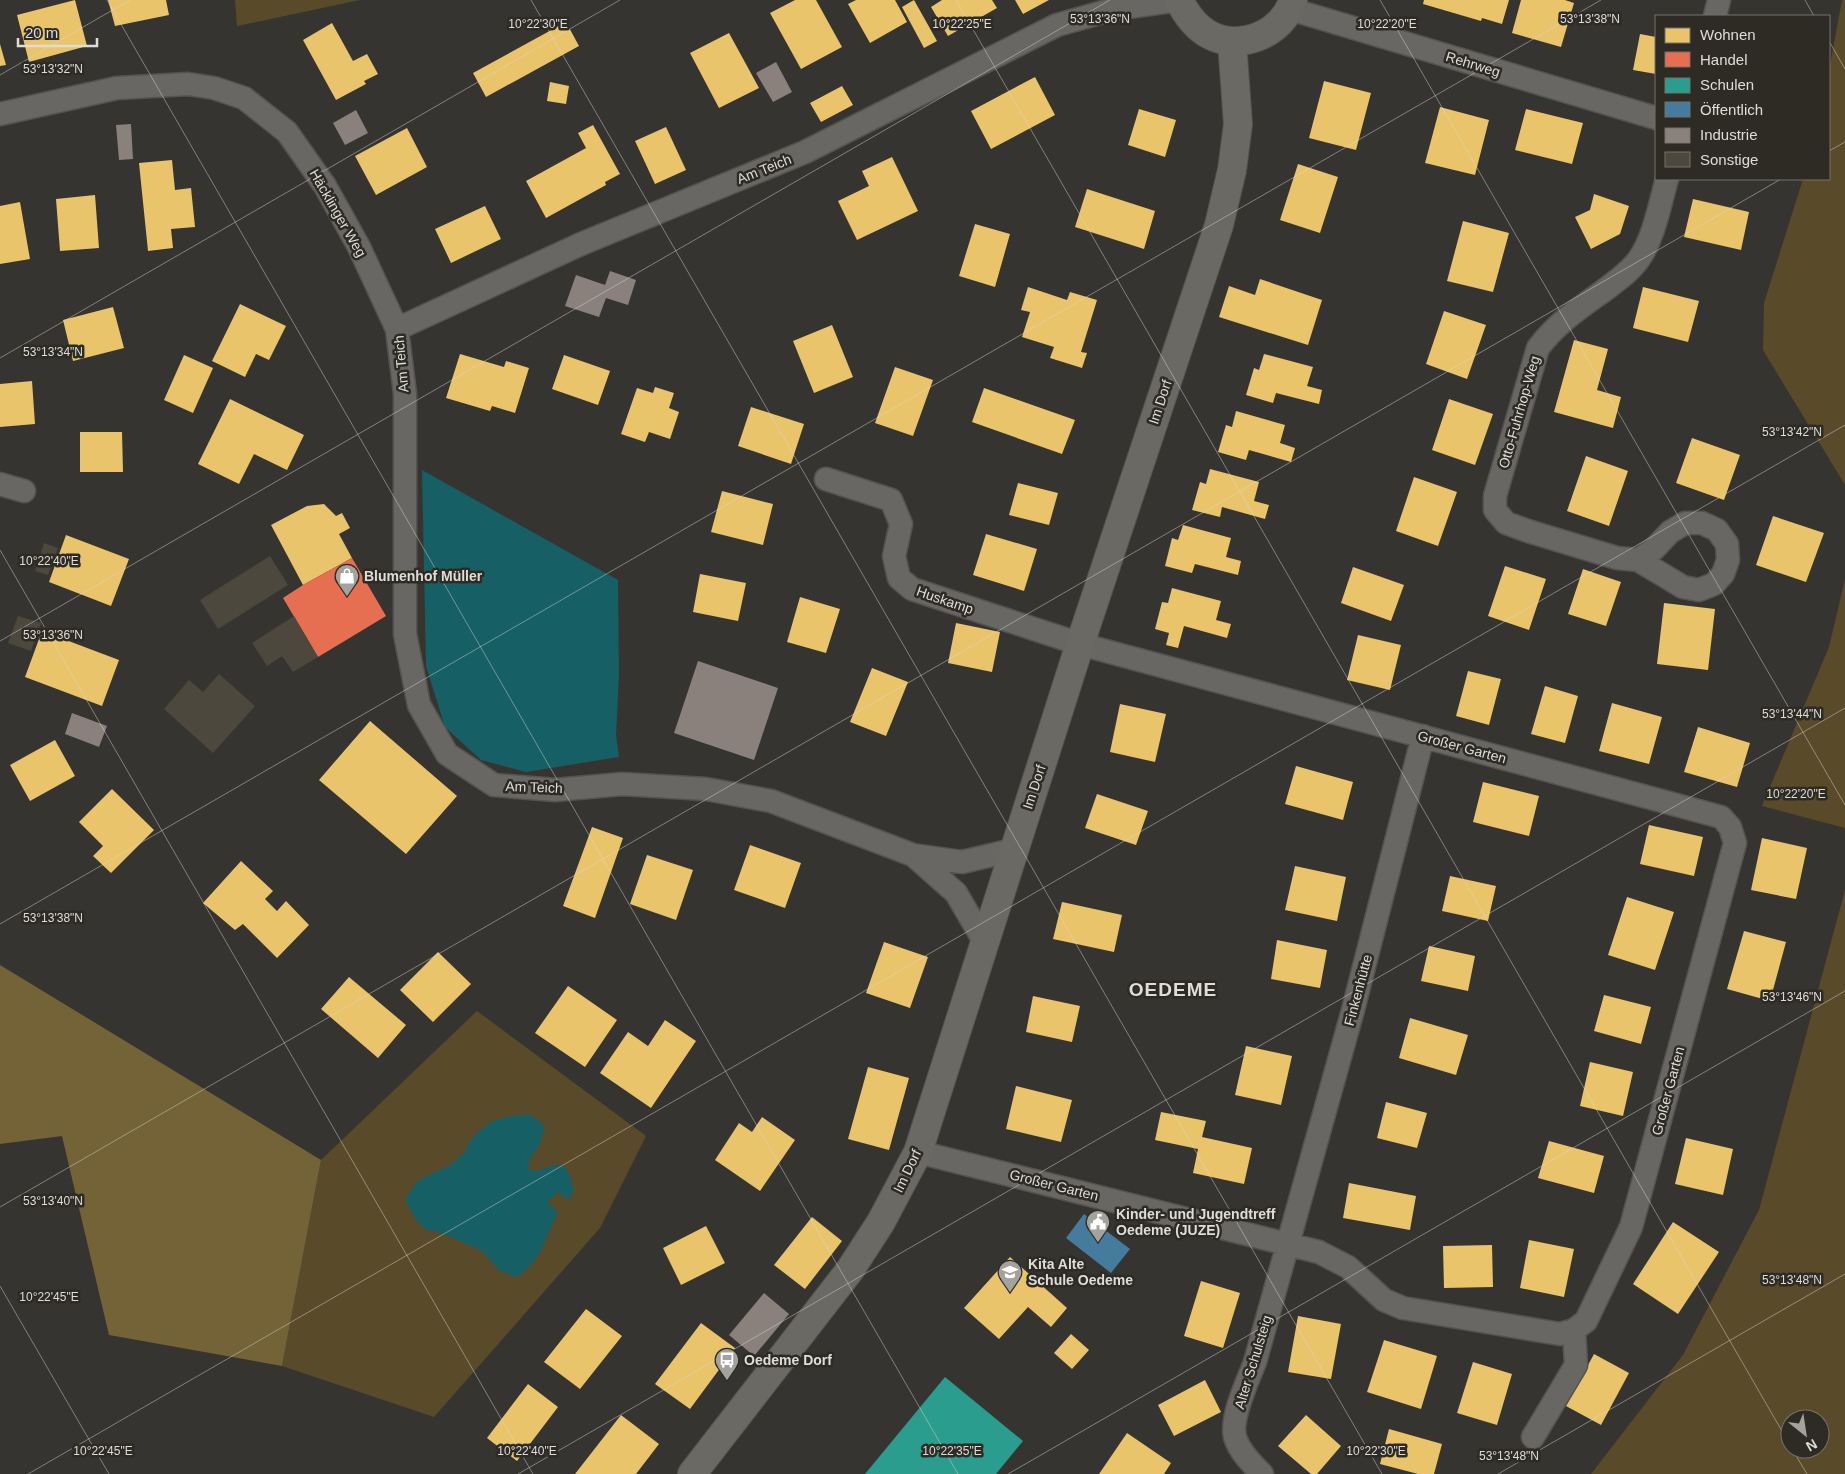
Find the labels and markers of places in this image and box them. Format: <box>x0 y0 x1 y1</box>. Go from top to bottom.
shop icon: Blumenhof Müller <box>334 563 360 597</box>
place label: Blumenhof Müller <box>364 568 483 584</box>
place label: Kinder- und Jugendtreff Oedeme (JUZE) <box>1116 1206 1276 1238</box>
public building icon: Kinder- und Jugendtreff Oedeme (JUZE) <box>1085 1209 1111 1243</box>
place label: Kita Alte Schule Oedeme <box>1028 1256 1133 1288</box>
school or university icon: Kita Alte Schule Oedeme <box>997 1259 1023 1293</box>
bus stop icon: Oedeme Dorf <box>714 1347 740 1381</box>
place label: Oedeme Dorf <box>744 1352 832 1368</box>

